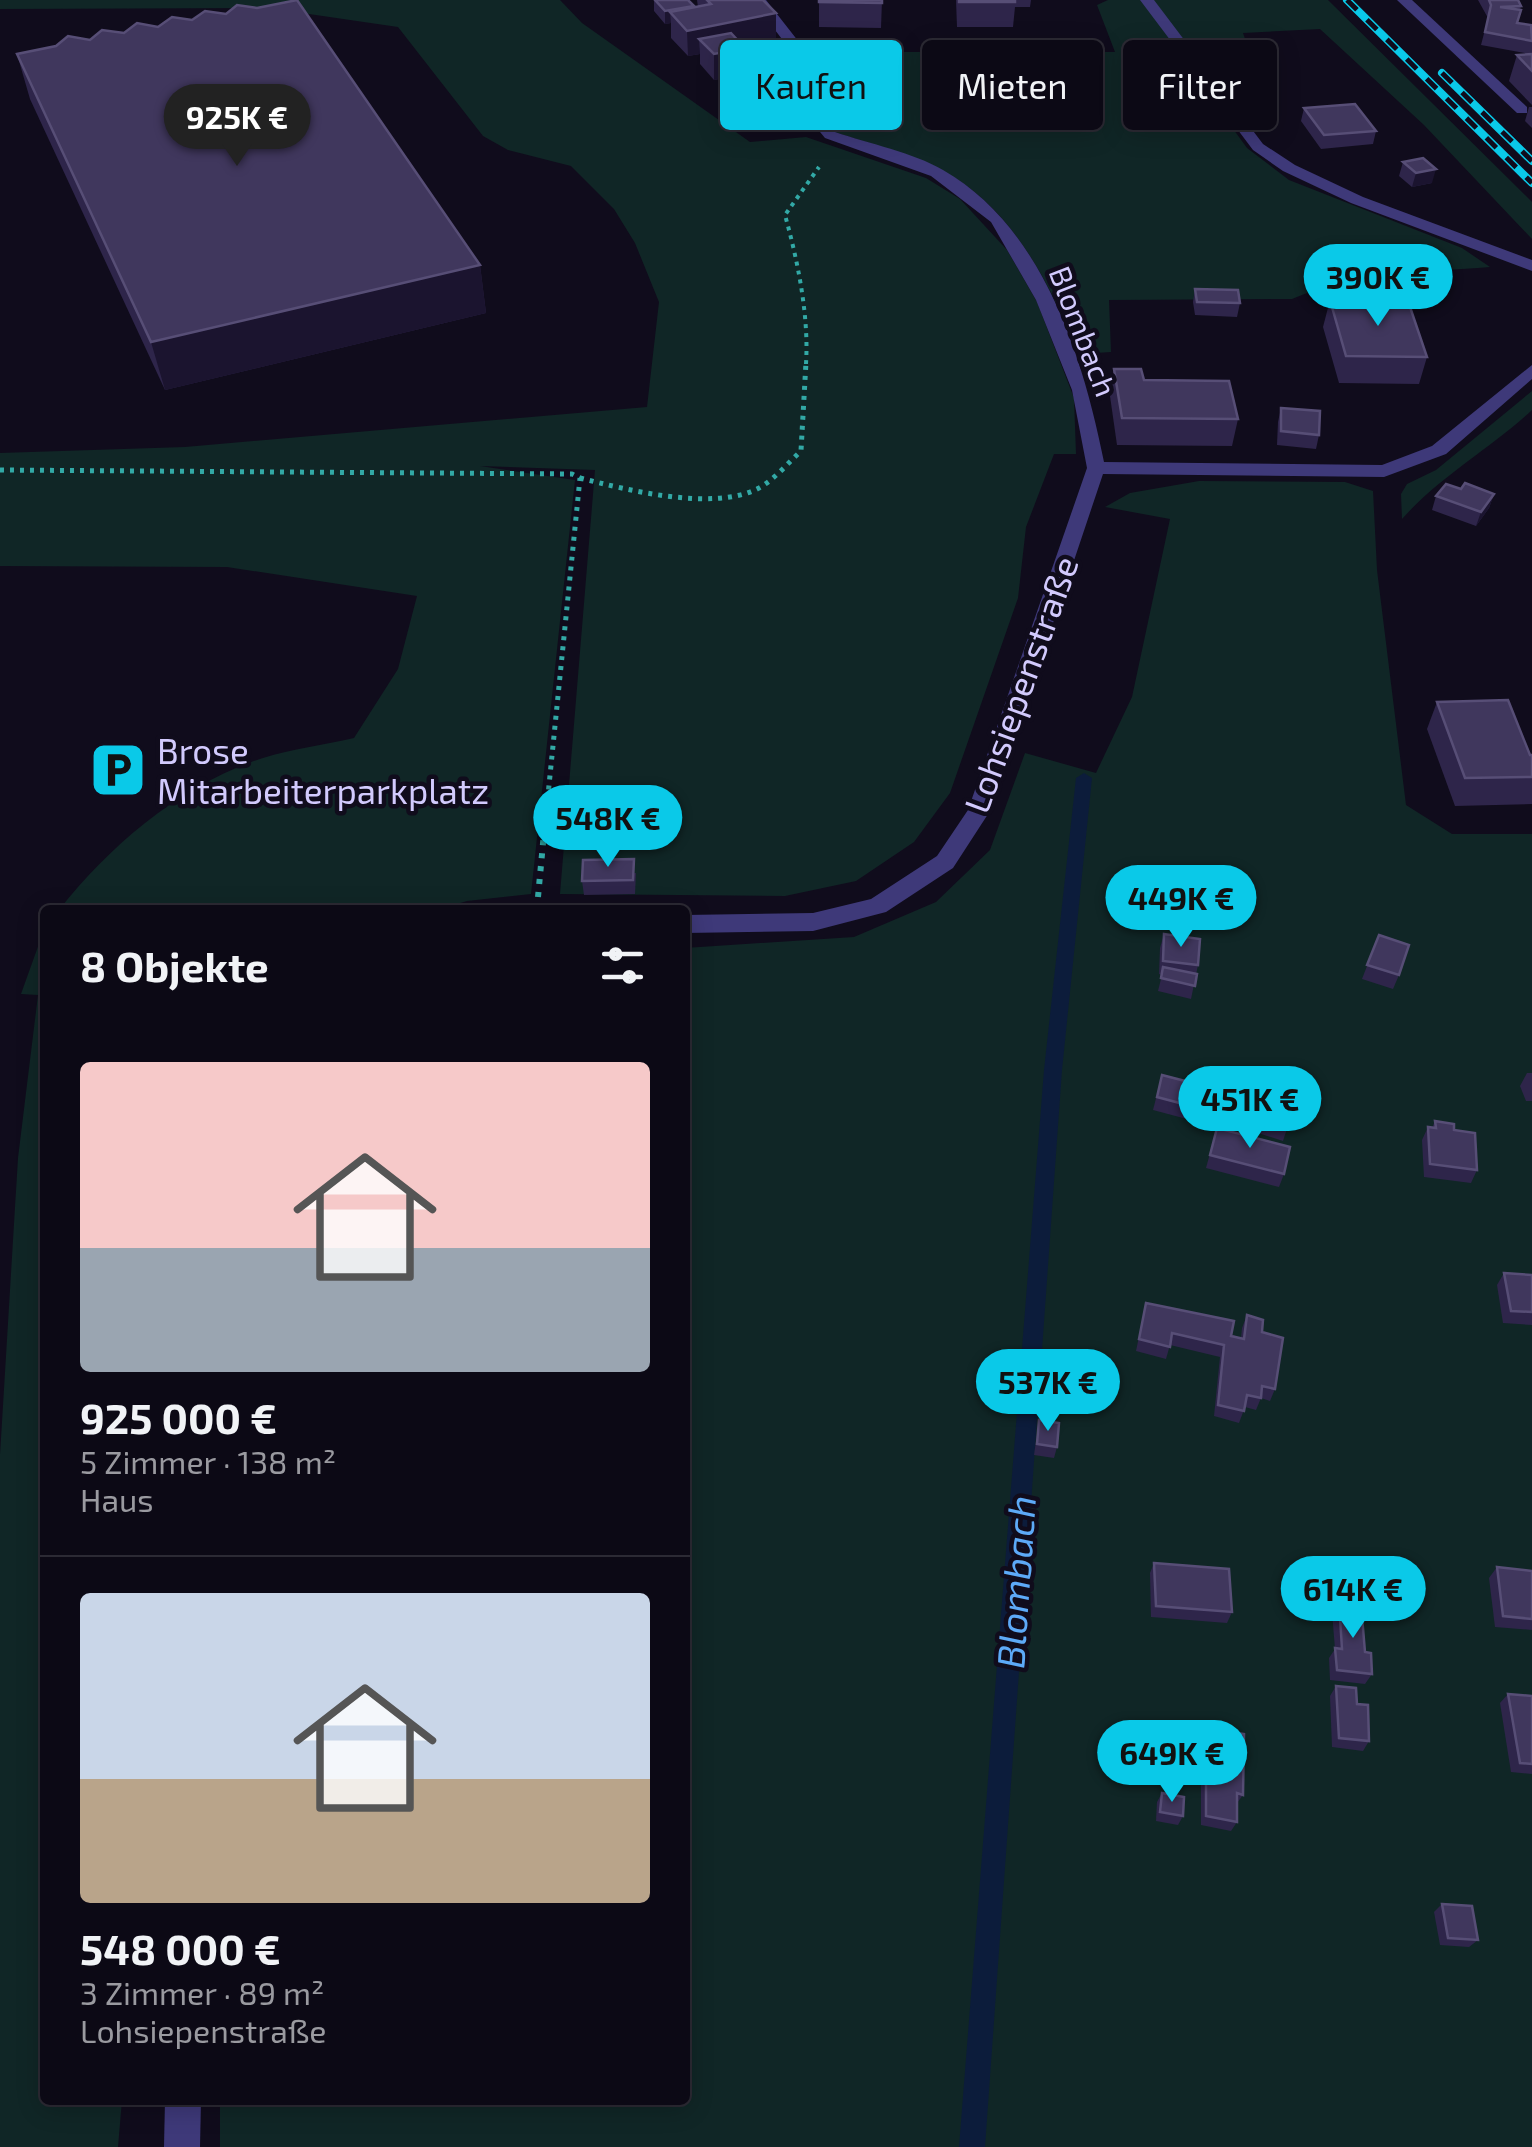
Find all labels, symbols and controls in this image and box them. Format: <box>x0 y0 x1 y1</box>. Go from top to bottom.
chip: Kaufen <box>720 40 902 130</box>
chip: Mieten <box>922 40 1103 130</box>
chip: Filter <box>1123 40 1277 130</box>
pin: 925K € <box>156 84 318 169</box>
text: 925K € <box>186 97 288 135</box>
pin: 390K € <box>1297 244 1459 329</box>
text: 390K € <box>1326 257 1430 295</box>
street label: Blombach <box>1043 261 1125 401</box>
street label: Lohsiepenstraße <box>954 550 1086 818</box>
place label: Brose Mitarbeiterparkplatz <box>157 729 489 811</box>
parking icon: Brose Mitarbeiterparkplatz <box>88 740 148 800</box>
pin: 548K € <box>527 785 689 870</box>
text: 548K € <box>555 798 661 836</box>
pin: 449K € <box>1100 865 1262 950</box>
text: 449K € <box>1127 878 1235 916</box>
icon: filters <box>595 938 650 993</box>
text: 8 Objekte <box>80 940 269 990</box>
pin: 451K € <box>1169 1066 1331 1151</box>
text: 451K € <box>1200 1079 1300 1117</box>
icon: home <box>275 1127 455 1307</box>
pin: 537K € <box>967 1349 1129 1434</box>
text: 537K € <box>998 1362 1098 1400</box>
text: 925 000 € <box>80 1392 277 1442</box>
text: 5 Zimmer · 138 m² <box>80 1442 336 1480</box>
text: Haus <box>80 1480 153 1518</box>
water label: Blombach <box>986 1494 1044 1670</box>
pin: 614K € <box>1272 1556 1434 1641</box>
text: 614K € <box>1303 1569 1403 1607</box>
icon: home <box>275 1658 455 1838</box>
pin: 649K € <box>1091 1720 1253 1805</box>
text: 649K € <box>1119 1733 1225 1771</box>
text: 548 000 € <box>80 1923 281 1973</box>
text: 3 Zimmer · 89 m² <box>80 1973 324 2011</box>
text: Lohsiepenstraße <box>80 2011 327 2049</box>

